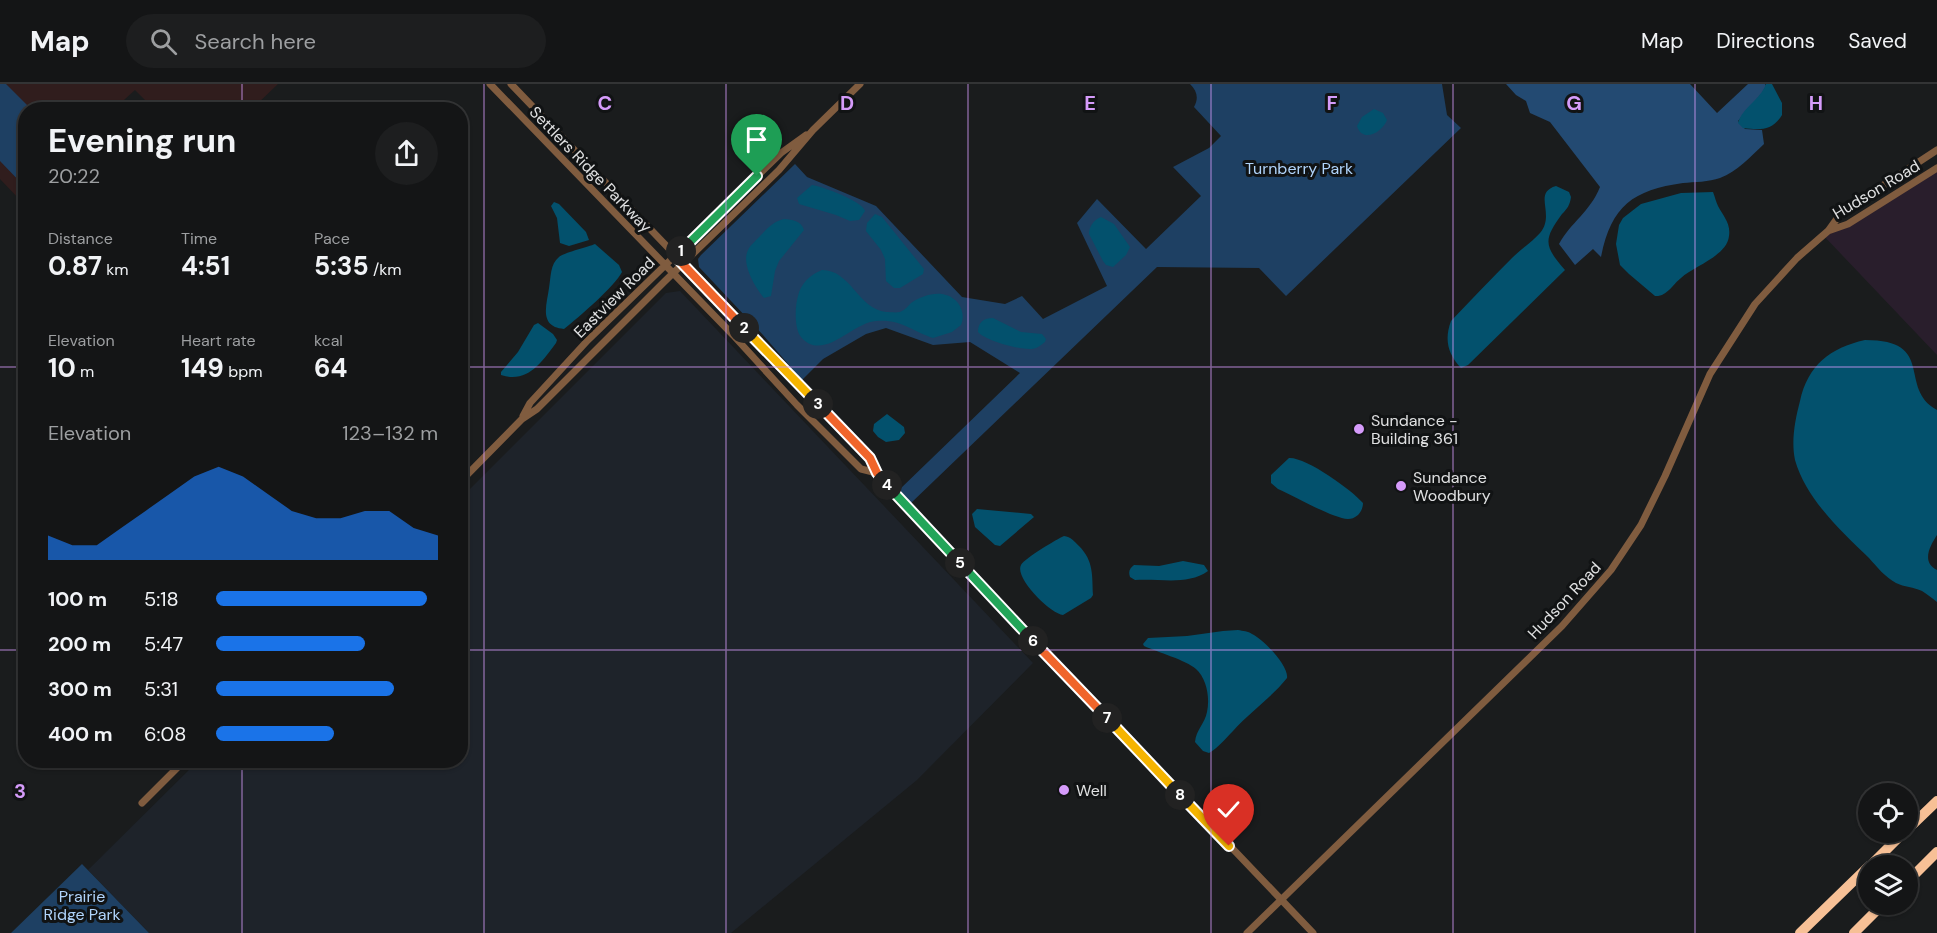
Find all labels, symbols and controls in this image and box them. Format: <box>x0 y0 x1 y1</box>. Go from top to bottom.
search box <box>126 14 546 68</box>
text: Map <box>30 23 90 60</box>
icon: search <box>147 25 180 58</box>
text: Search here <box>195 27 316 56</box>
text: Map <box>1641 27 1683 55</box>
text: Directions <box>1716 27 1815 55</box>
text: Saved <box>1848 27 1907 55</box>
text: C <box>598 90 612 116</box>
text: D <box>840 90 854 116</box>
text: E <box>1084 90 1096 116</box>
text: F <box>1326 90 1338 116</box>
text: G <box>1566 90 1582 116</box>
text: H <box>1809 90 1823 116</box>
street label: Settlers Ridge Parkway <box>525 102 657 237</box>
pin <box>731 114 782 176</box>
text: Evening run <box>48 119 236 162</box>
button: share <box>375 122 438 185</box>
icon: arrive <box>740 123 773 156</box>
street label: Hudson Road <box>1829 155 1924 224</box>
park label: Turnberry Park <box>1245 158 1353 179</box>
text: 20:22 <box>48 163 100 189</box>
text: Distance <box>48 228 113 249</box>
text: Time <box>181 228 217 249</box>
text: Pace <box>314 228 350 249</box>
pin: 1 <box>666 236 696 266</box>
text: 1 <box>678 240 684 261</box>
text: 0.87 <box>48 249 102 283</box>
text: 4:51 <box>181 249 230 283</box>
text: 5:35 <box>314 249 369 283</box>
street label: Eastview Road <box>569 252 659 342</box>
text: km <box>102 259 129 280</box>
text: /km <box>369 259 402 280</box>
pin: 2 <box>729 313 759 343</box>
text: 2 <box>739 317 749 338</box>
text: Elevation <box>48 330 115 351</box>
text: Heart rate <box>181 330 256 351</box>
text: kcal <box>314 330 343 351</box>
text: 10 <box>48 351 76 385</box>
text: 149 <box>181 351 224 385</box>
text: 64 <box>314 351 347 385</box>
text: m <box>76 361 94 382</box>
text: bpm <box>224 361 262 382</box>
pin: 3 <box>803 389 833 419</box>
text: 3 <box>813 393 823 414</box>
place label: Sundance - Building 361 <box>1371 410 1458 449</box>
text: Elevation <box>48 420 131 446</box>
text: 123–132 m <box>342 420 438 446</box>
marker: Sundance - Building 361 <box>1352 422 1366 436</box>
place label: Sundance Woodbury <box>1413 467 1491 506</box>
pin: 4 <box>872 470 902 500</box>
text: 4 <box>882 474 892 495</box>
marker: Sundance Woodbury <box>1394 479 1408 493</box>
pin: 5 <box>945 548 975 578</box>
text: 5 <box>955 552 965 573</box>
street label: Hudson Road <box>1523 557 1606 643</box>
text: 100 m <box>48 586 107 612</box>
text: 5:18 <box>144 586 179 612</box>
pin: 6 <box>1018 626 1048 656</box>
text: 6 <box>1028 630 1038 651</box>
text: 200 m <box>48 631 111 657</box>
text: 5:47 <box>144 631 183 657</box>
text: 300 m <box>48 676 112 702</box>
text: 5:31 <box>144 676 178 702</box>
pin: 7 <box>1092 703 1122 733</box>
text: 7 <box>1103 707 1111 728</box>
text: 400 m <box>48 721 113 747</box>
text: 6:08 <box>144 721 186 747</box>
text: 3 <box>14 778 26 804</box>
place label: Well <box>1076 780 1107 801</box>
pin: 8 <box>1165 780 1195 810</box>
marker: Well <box>1057 783 1071 797</box>
map controls <box>1858 783 1918 915</box>
button: locate <box>1858 783 1918 843</box>
text: 8 <box>1175 784 1185 805</box>
pin <box>1203 784 1254 846</box>
icon: check <box>1212 793 1245 826</box>
button: layers <box>1858 855 1918 915</box>
park label: Prairie Ridge Park <box>44 886 120 925</box>

